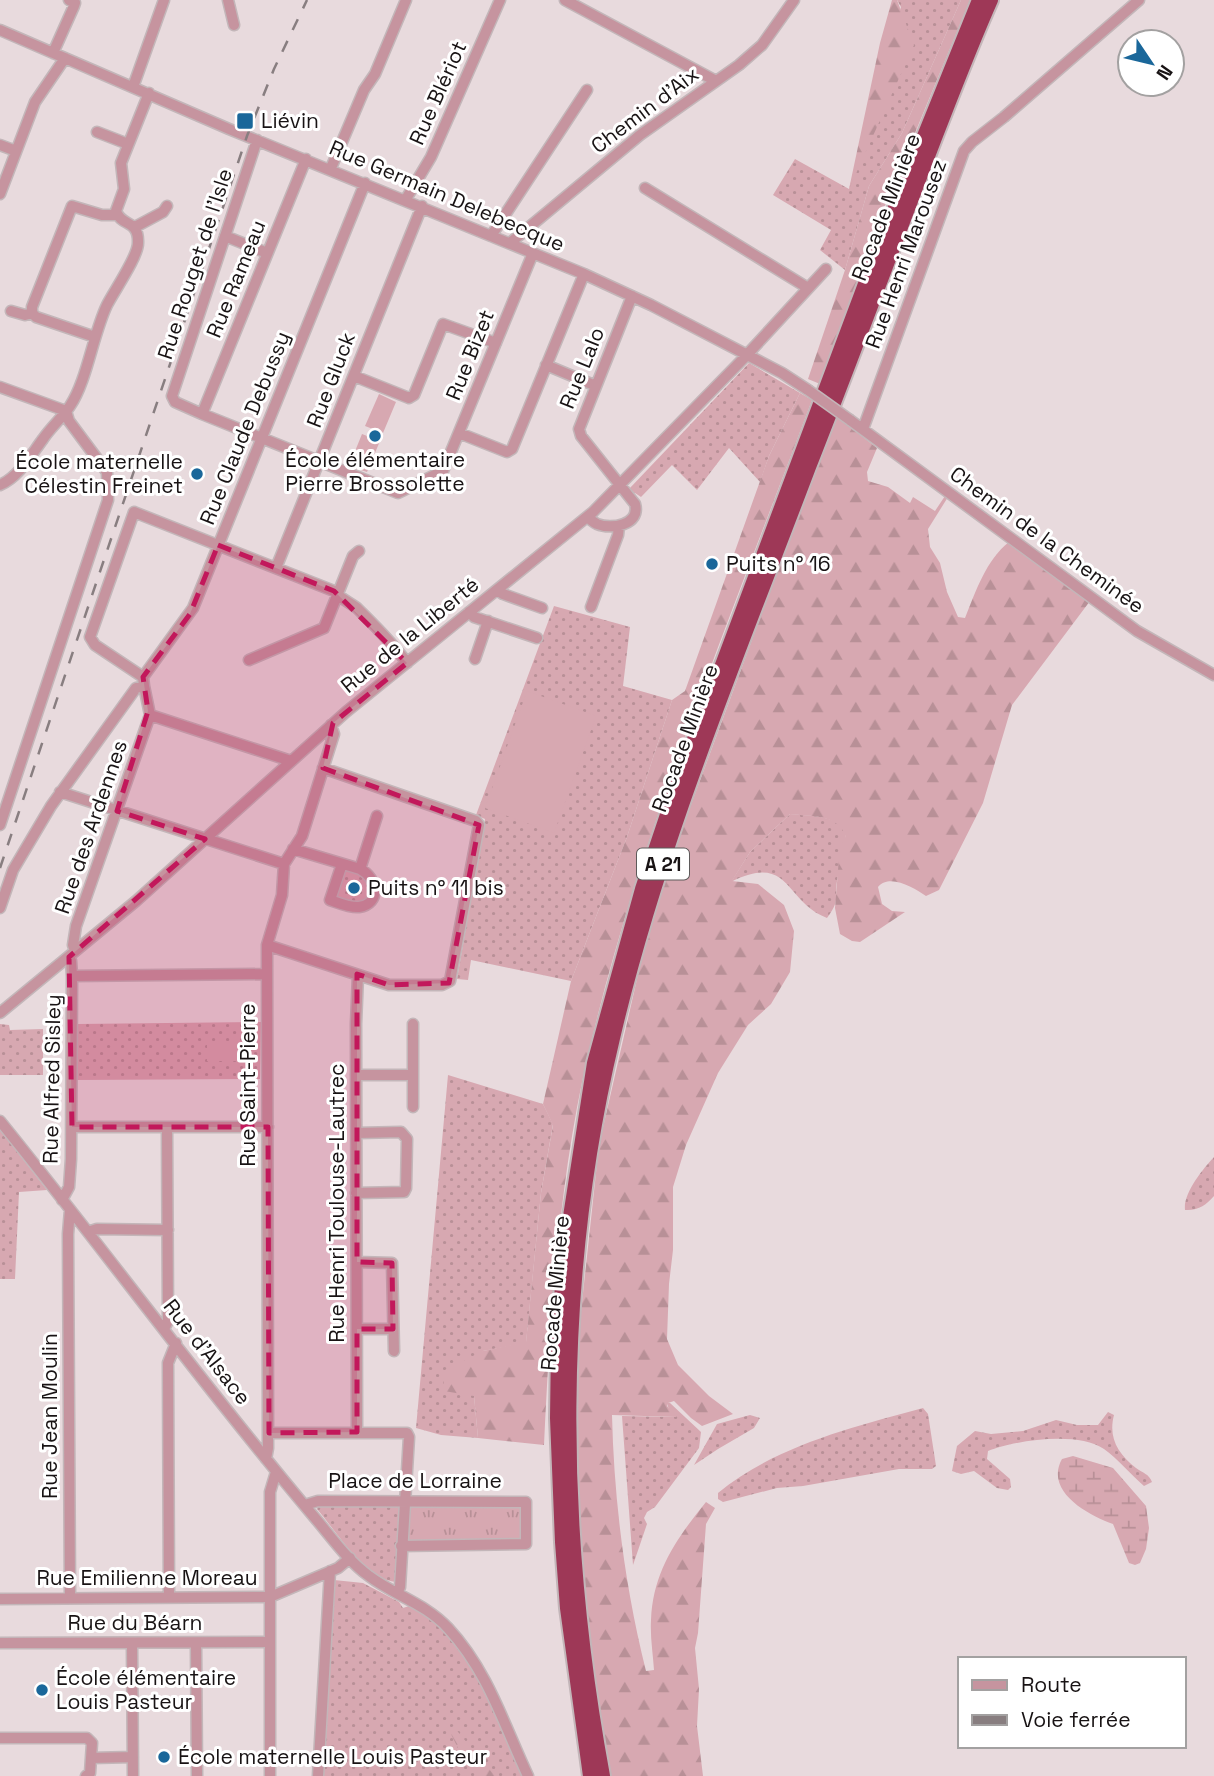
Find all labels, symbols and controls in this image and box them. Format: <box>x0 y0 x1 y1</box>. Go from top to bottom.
north arrow <box>1116 28 1186 98</box>
street label: Rue Blériot <box>403 37 472 149</box>
street label: Chemin d'Aix <box>585 60 704 159</box>
text: N <box>1151 60 1178 85</box>
place label: Liévin <box>261 107 319 134</box>
marker: Liévin <box>235 111 255 131</box>
street label: Rocade Minière <box>845 129 926 284</box>
street label: Rue Germain Delebecque <box>325 134 569 257</box>
street label: Rue Henri Marousez <box>859 156 952 352</box>
street label: Rue Rouget de l'Isle <box>151 165 238 363</box>
street label: Rue Rameau <box>200 216 271 342</box>
street label: Rue Bizet <box>439 306 500 404</box>
street label: Rue Lalo <box>553 323 610 413</box>
street label: Rue Claude Debussy <box>193 327 296 529</box>
street label: Rue Gluck <box>300 328 361 431</box>
marker: École élémentaire Pierre Brossolette <box>367 428 383 444</box>
place label: École élémentaire Pierre Brossolette <box>285 446 465 497</box>
place label: École maternelle Célestin Freinet <box>16 448 183 499</box>
street label: Chemin de la Cheminée <box>945 460 1150 619</box>
marker: École maternelle Célestin Freinet <box>189 466 205 482</box>
place label: Puits n° 16 <box>726 550 831 577</box>
marker: Puits n° 16 <box>704 556 720 572</box>
street label: Rue de la Liberté <box>335 571 484 699</box>
street label: Rocade Minière <box>645 660 724 816</box>
street label: Rue des Ardennes <box>48 736 133 917</box>
road number: A 21 <box>637 848 689 880</box>
place label: Puits n° 11 bis <box>368 874 504 901</box>
marker: Puits n° 11 bis <box>346 880 362 896</box>
street label: Rue Alfred Sisley <box>37 994 66 1164</box>
street label: Rue Saint-Pierre <box>234 1003 261 1167</box>
street label: Rue Henri Toulouse-Lautrec <box>323 1063 350 1343</box>
street label: Rocade Minière <box>534 1214 575 1372</box>
street label: Rue d'Alsace <box>158 1293 257 1410</box>
street label: Rue Jean Moulin <box>36 1333 63 1499</box>
street label: Place de Lorraine <box>328 1467 502 1494</box>
street label: Rue Emilienne Moreau <box>36 1564 258 1591</box>
street label: Rue du Béarn <box>68 1609 202 1636</box>
legend <box>958 1657 1186 1748</box>
place label: École élémentaire Louis Pasteur <box>56 1664 236 1715</box>
text: Route <box>1021 1671 1082 1698</box>
marker: École élémentaire Louis Pasteur <box>34 1682 50 1698</box>
text: Voie ferrée <box>1021 1706 1131 1733</box>
place label: École maternelle Louis Pasteur <box>178 1743 487 1770</box>
marker: École maternelle Louis Pasteur <box>156 1749 172 1765</box>

